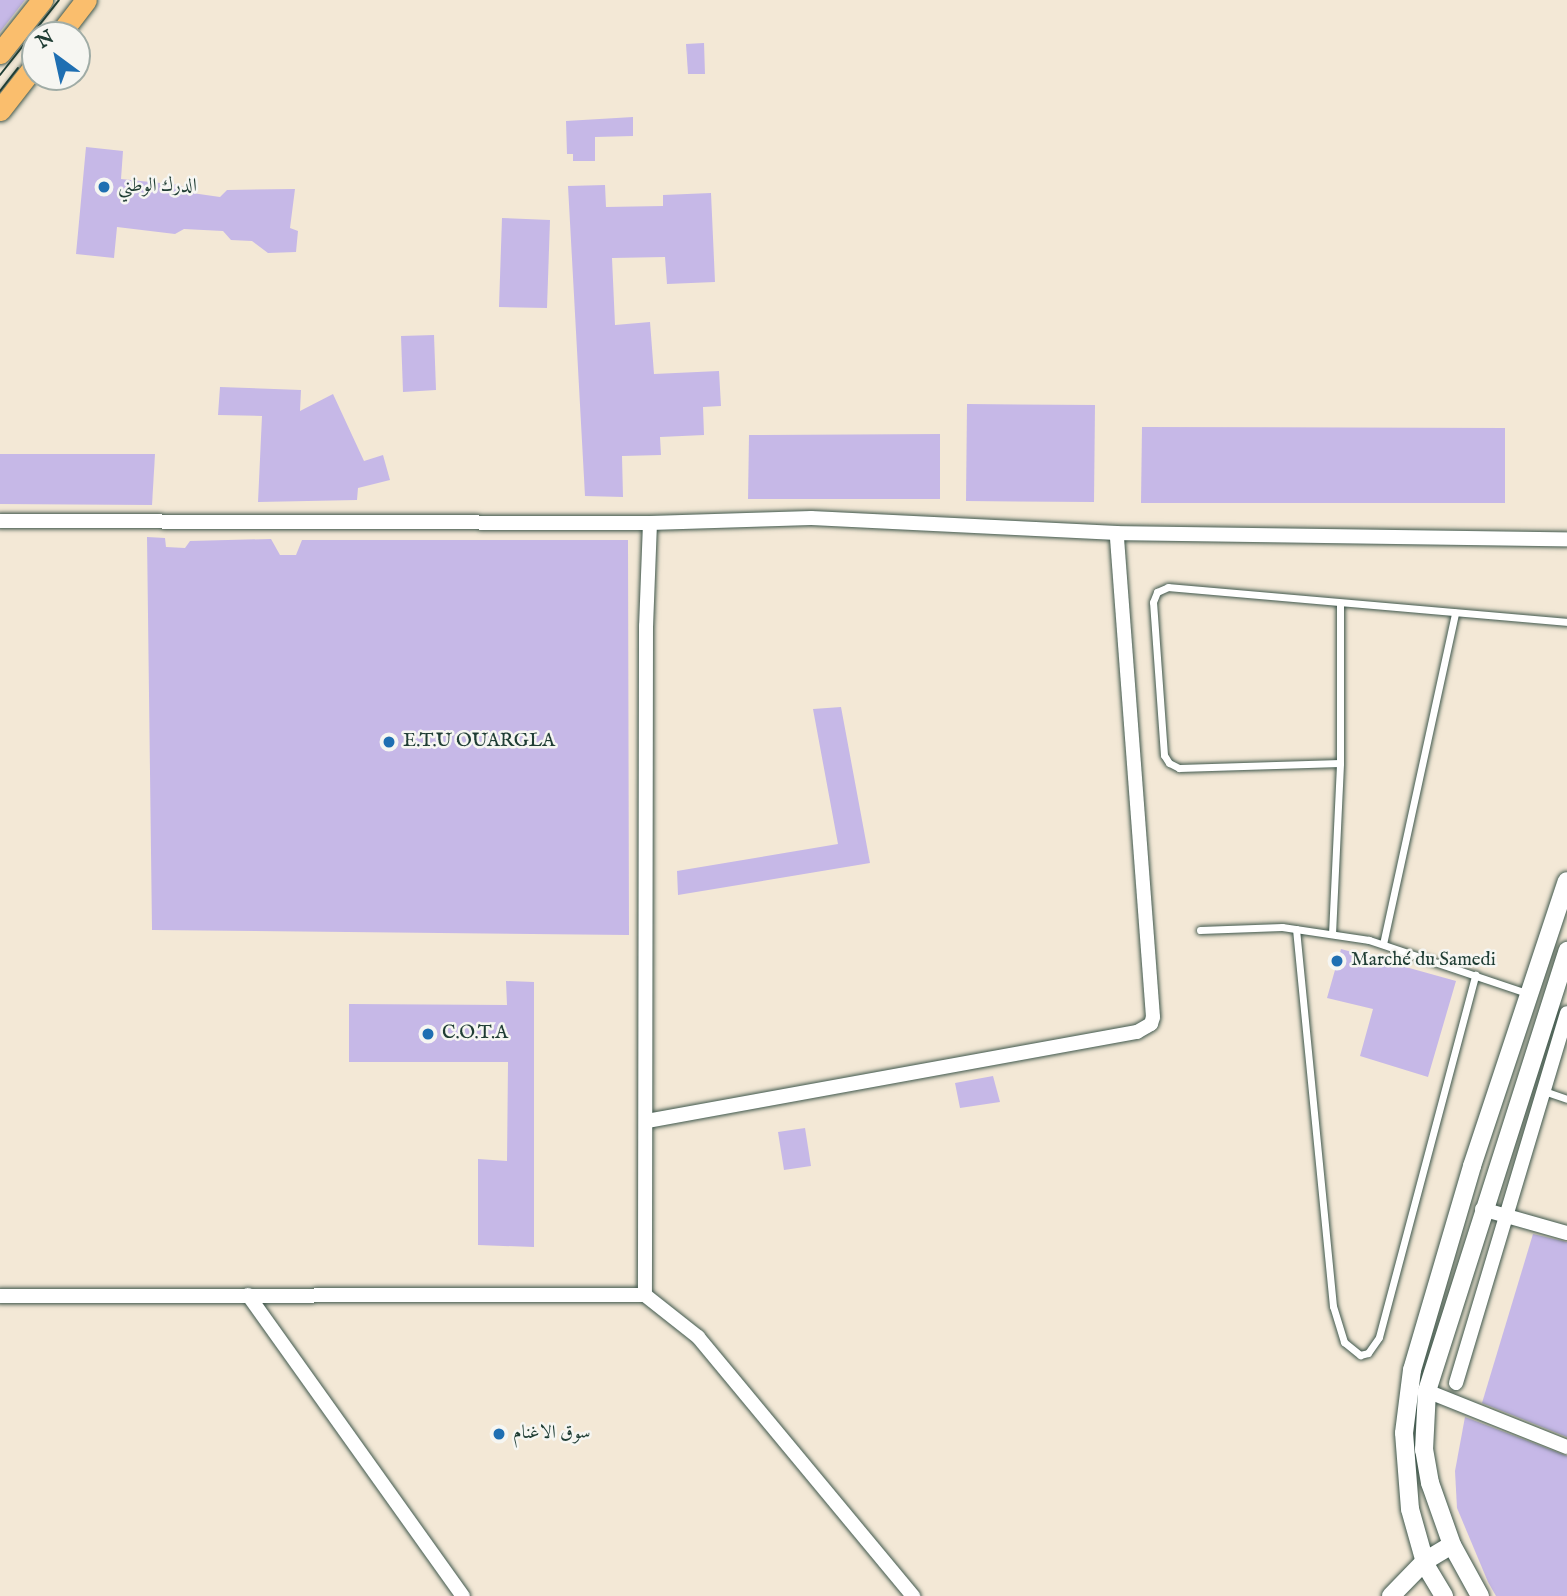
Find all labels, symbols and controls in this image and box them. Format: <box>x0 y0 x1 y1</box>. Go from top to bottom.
north arrow <box>21 21 91 91</box>
text: N <box>32 26 59 55</box>
place label: الدرك الوطني <box>118 176 197 198</box>
marker: الدرك الوطني <box>96 179 112 195</box>
place label: E.T.U OUARGLA <box>403 731 555 753</box>
marker: E.T.U OUARGLA <box>381 734 397 750</box>
place label: Marché du Samedi <box>1351 950 1496 972</box>
marker: Marché du Samedi <box>1329 953 1345 969</box>
place label: C.O.T.A <box>442 1023 508 1045</box>
marker: C.O.T.A <box>420 1026 436 1042</box>
place label: سوق الاغنام <box>513 1423 591 1445</box>
marker: سوق الاغنام <box>491 1426 507 1442</box>

